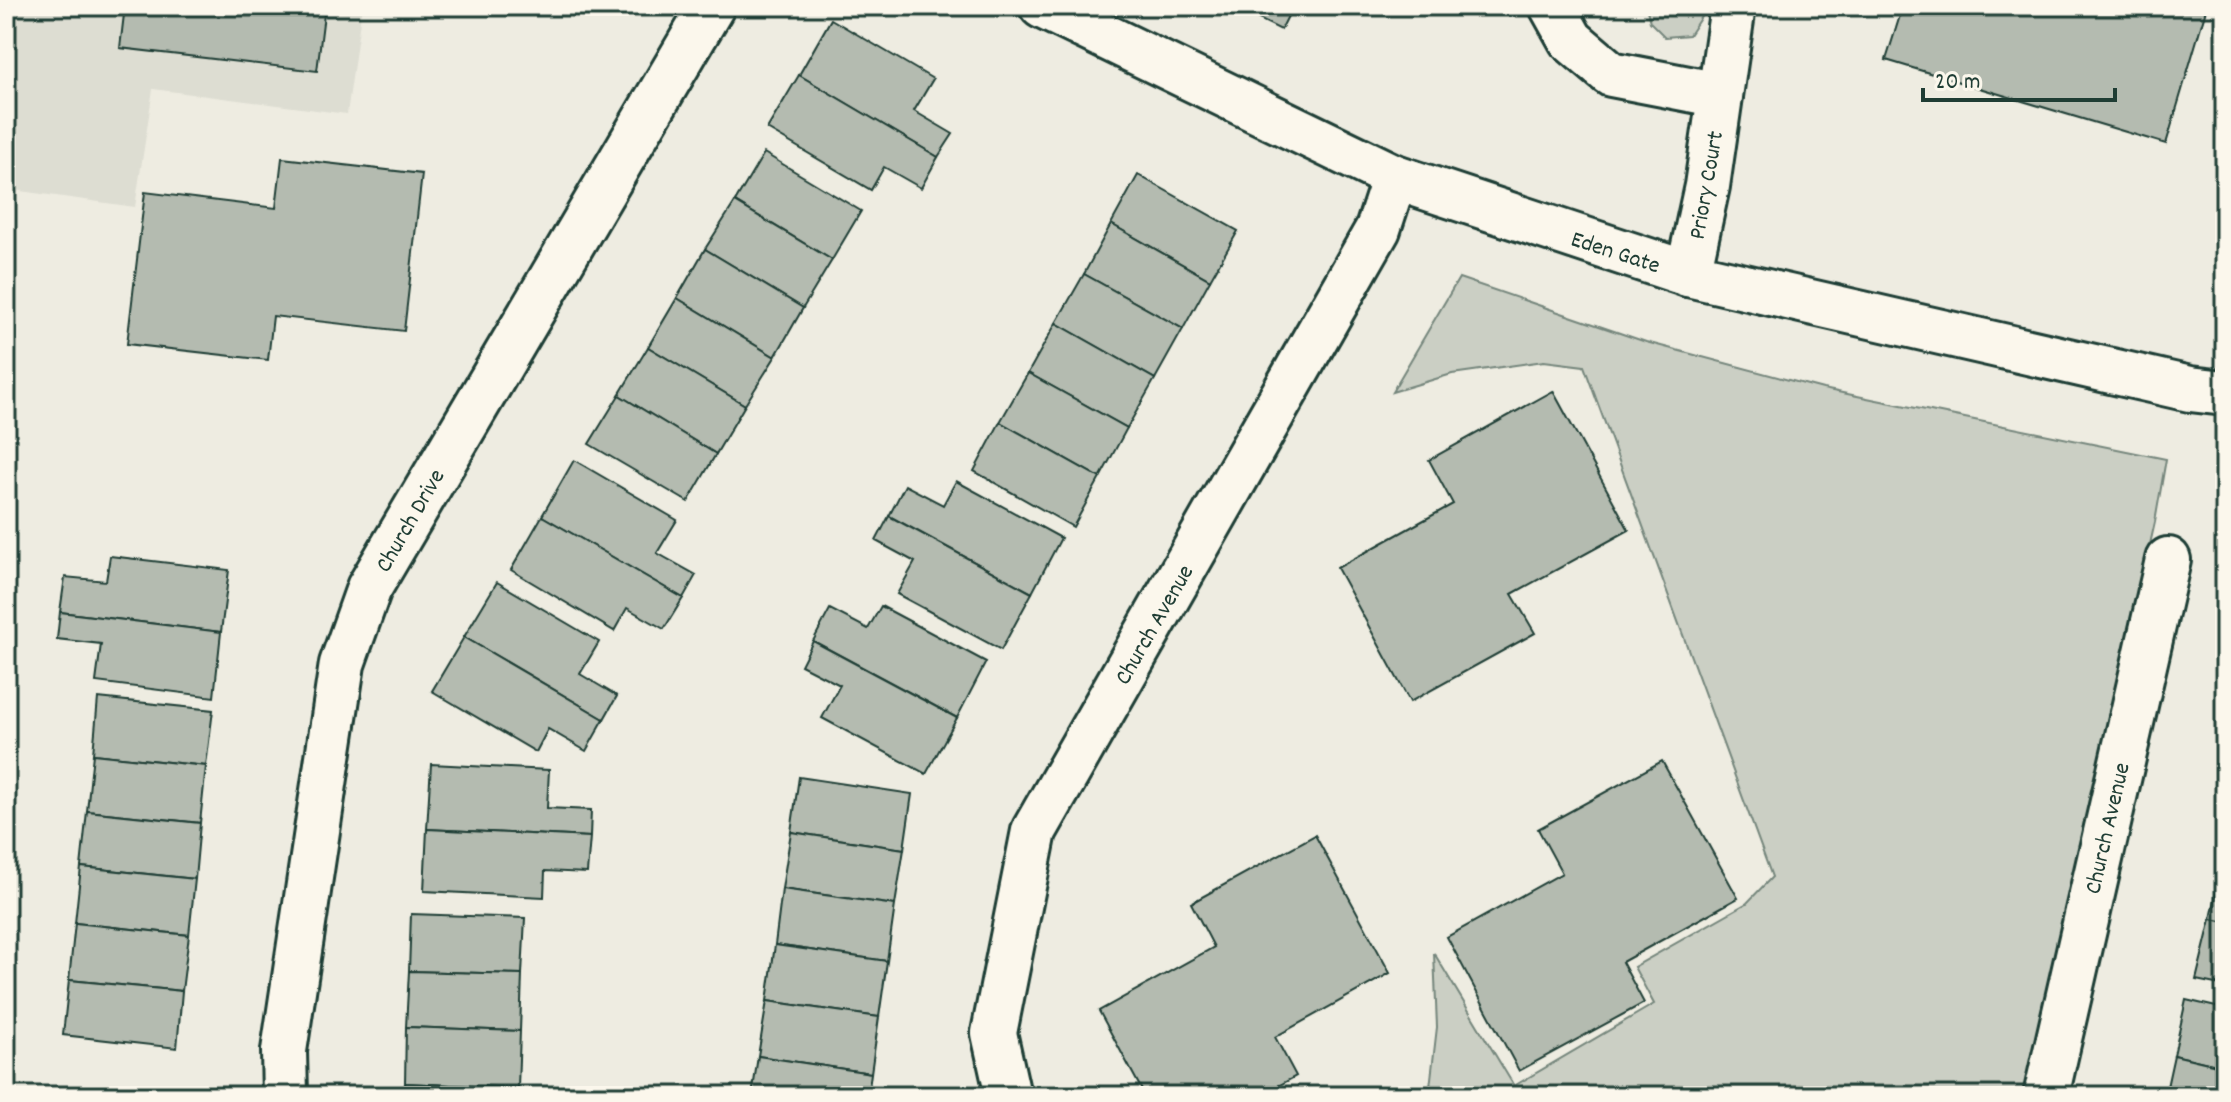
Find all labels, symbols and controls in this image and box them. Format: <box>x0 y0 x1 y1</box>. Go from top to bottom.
scale bar <box>1923 52 2115 102</box>
text: 20 m <box>1935 66 1981 100</box>
street label: Priory Court <box>1682 128 1734 242</box>
street label: Eden Gate <box>1566 223 1664 284</box>
street label: Church Drive <box>368 463 455 580</box>
street label: Church Avenue <box>1107 559 1204 692</box>
street label: Church Avenue <box>2077 760 2141 898</box>

